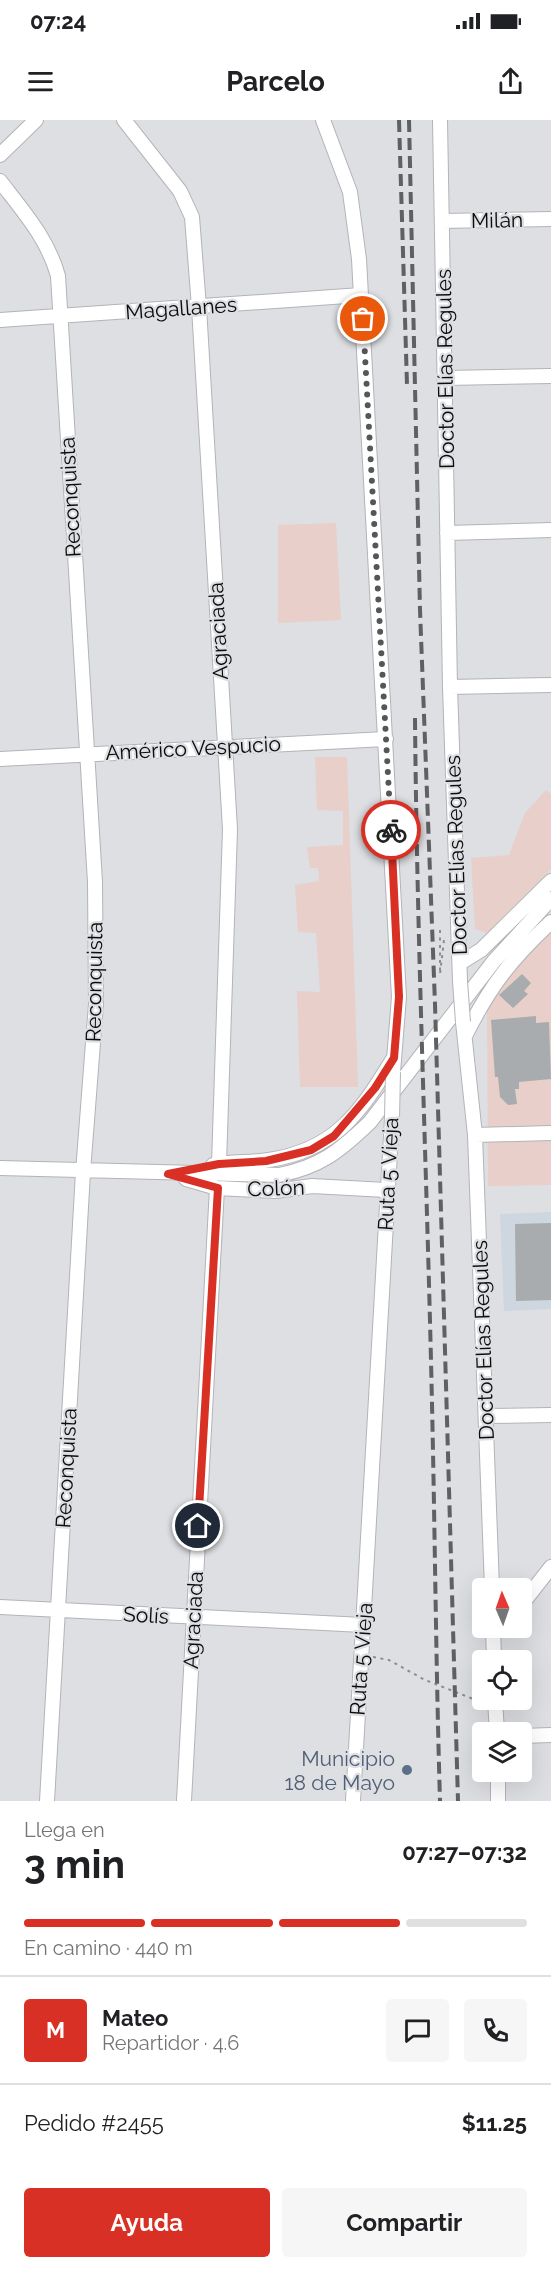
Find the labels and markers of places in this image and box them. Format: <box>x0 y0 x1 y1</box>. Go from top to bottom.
pin <box>337 293 388 344</box>
pin <box>172 1500 223 1551</box>
place label: Municipio 18 de Mayo <box>285 1746 395 1795</box>
marker: Municipio 18 de Mayo <box>400 1763 414 1777</box>

